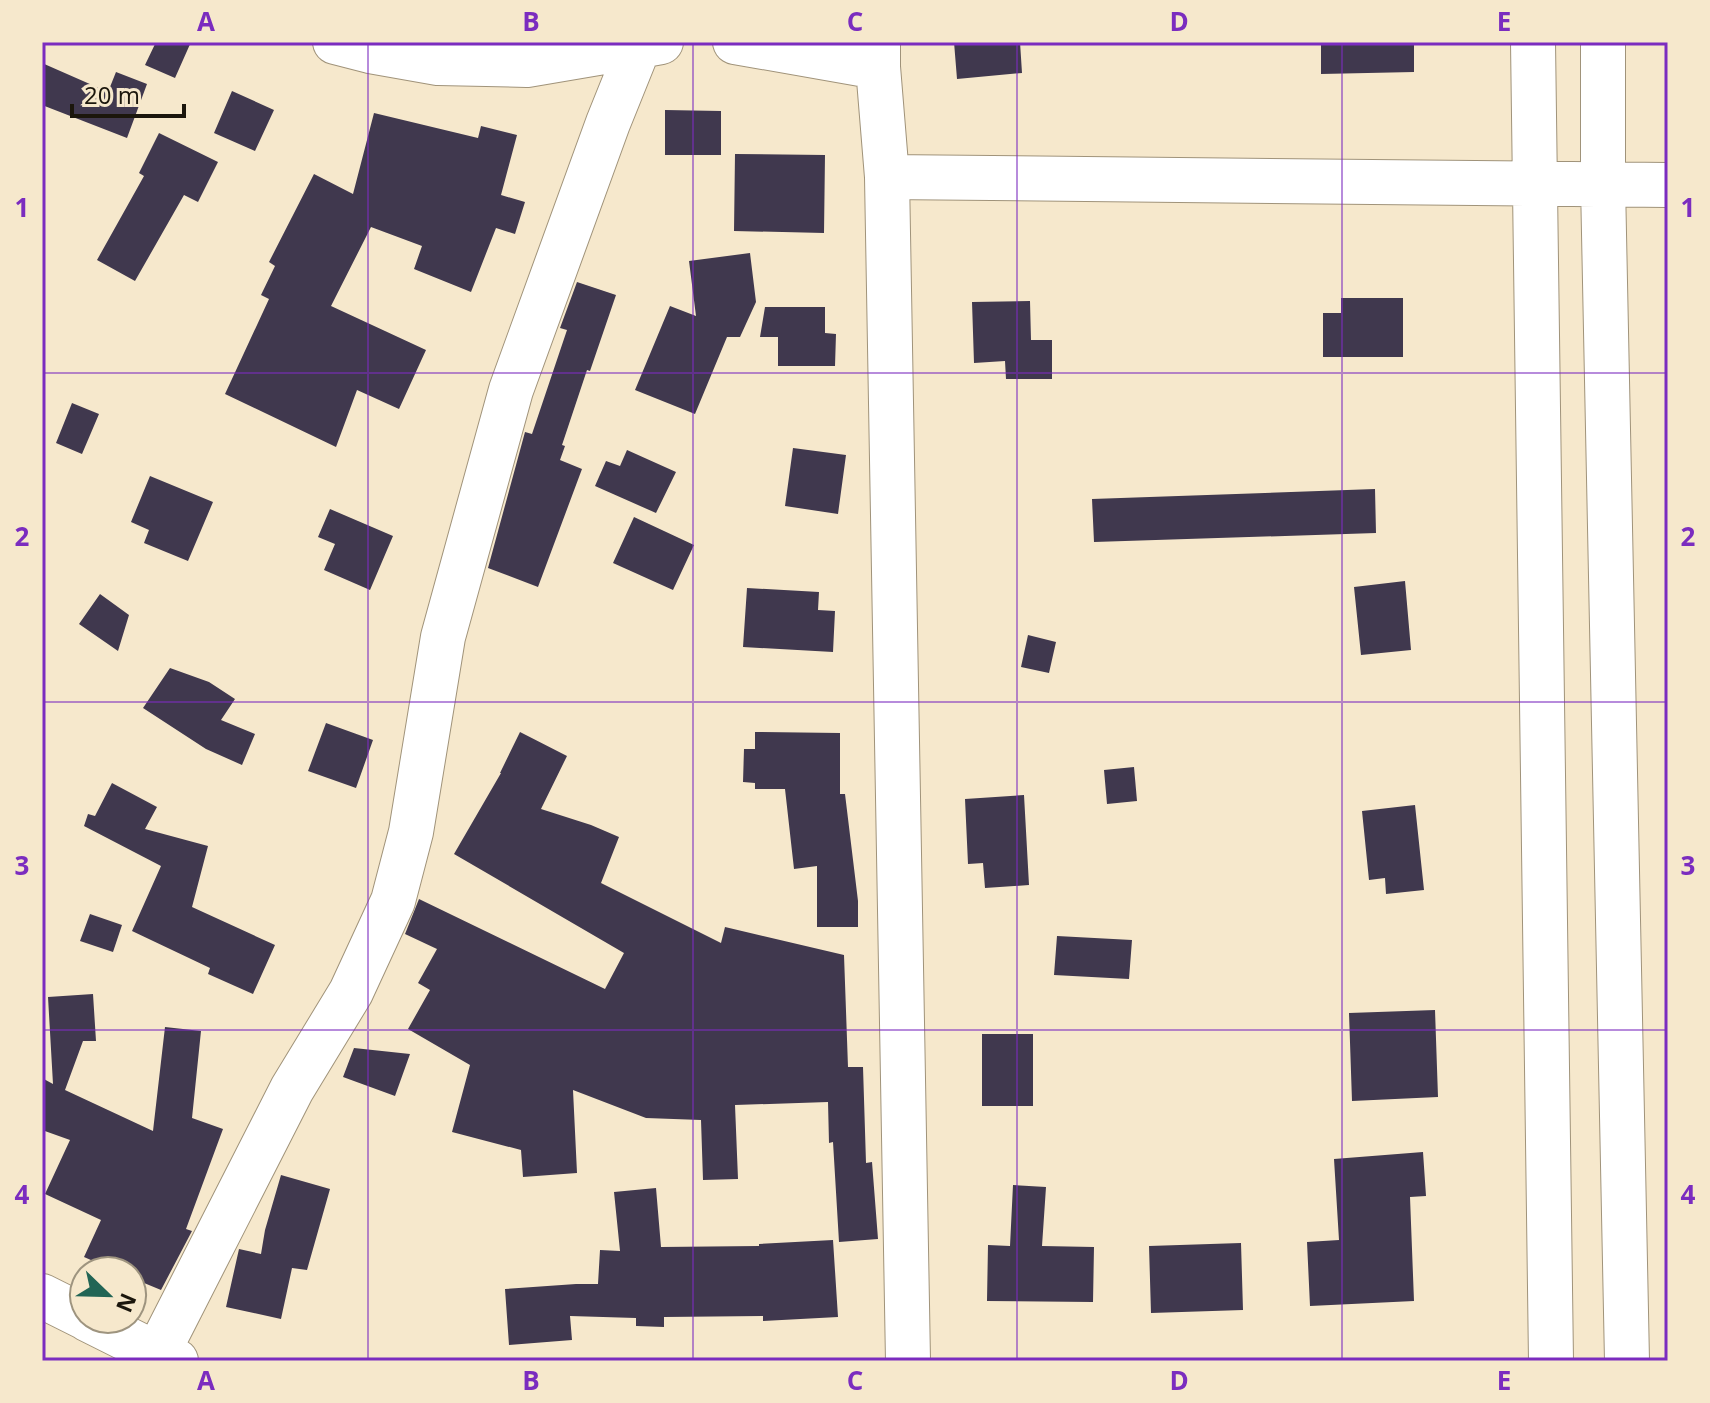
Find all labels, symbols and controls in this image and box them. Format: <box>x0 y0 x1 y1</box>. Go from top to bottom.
text: A <box>197 3 215 39</box>
text: B <box>522 3 540 39</box>
text: C <box>847 3 863 39</box>
text: D <box>1169 3 1189 39</box>
text: E <box>1497 3 1511 39</box>
scale bar <box>72 68 184 118</box>
text: 20 m <box>84 78 140 111</box>
text: 1 <box>15 189 29 225</box>
text: 1 <box>1681 189 1695 225</box>
text: 2 <box>15 518 30 554</box>
text: 2 <box>1681 518 1696 554</box>
text: 3 <box>15 847 29 883</box>
text: 3 <box>1681 847 1695 883</box>
text: 4 <box>15 1176 30 1212</box>
text: 4 <box>1681 1176 1696 1212</box>
north arrow <box>68 1255 148 1335</box>
text: N <box>110 1289 145 1317</box>
text: A <box>197 1362 215 1398</box>
text: B <box>522 1362 540 1398</box>
text: C <box>847 1362 863 1398</box>
text: D <box>1169 1362 1189 1398</box>
text: E <box>1497 1362 1511 1398</box>

